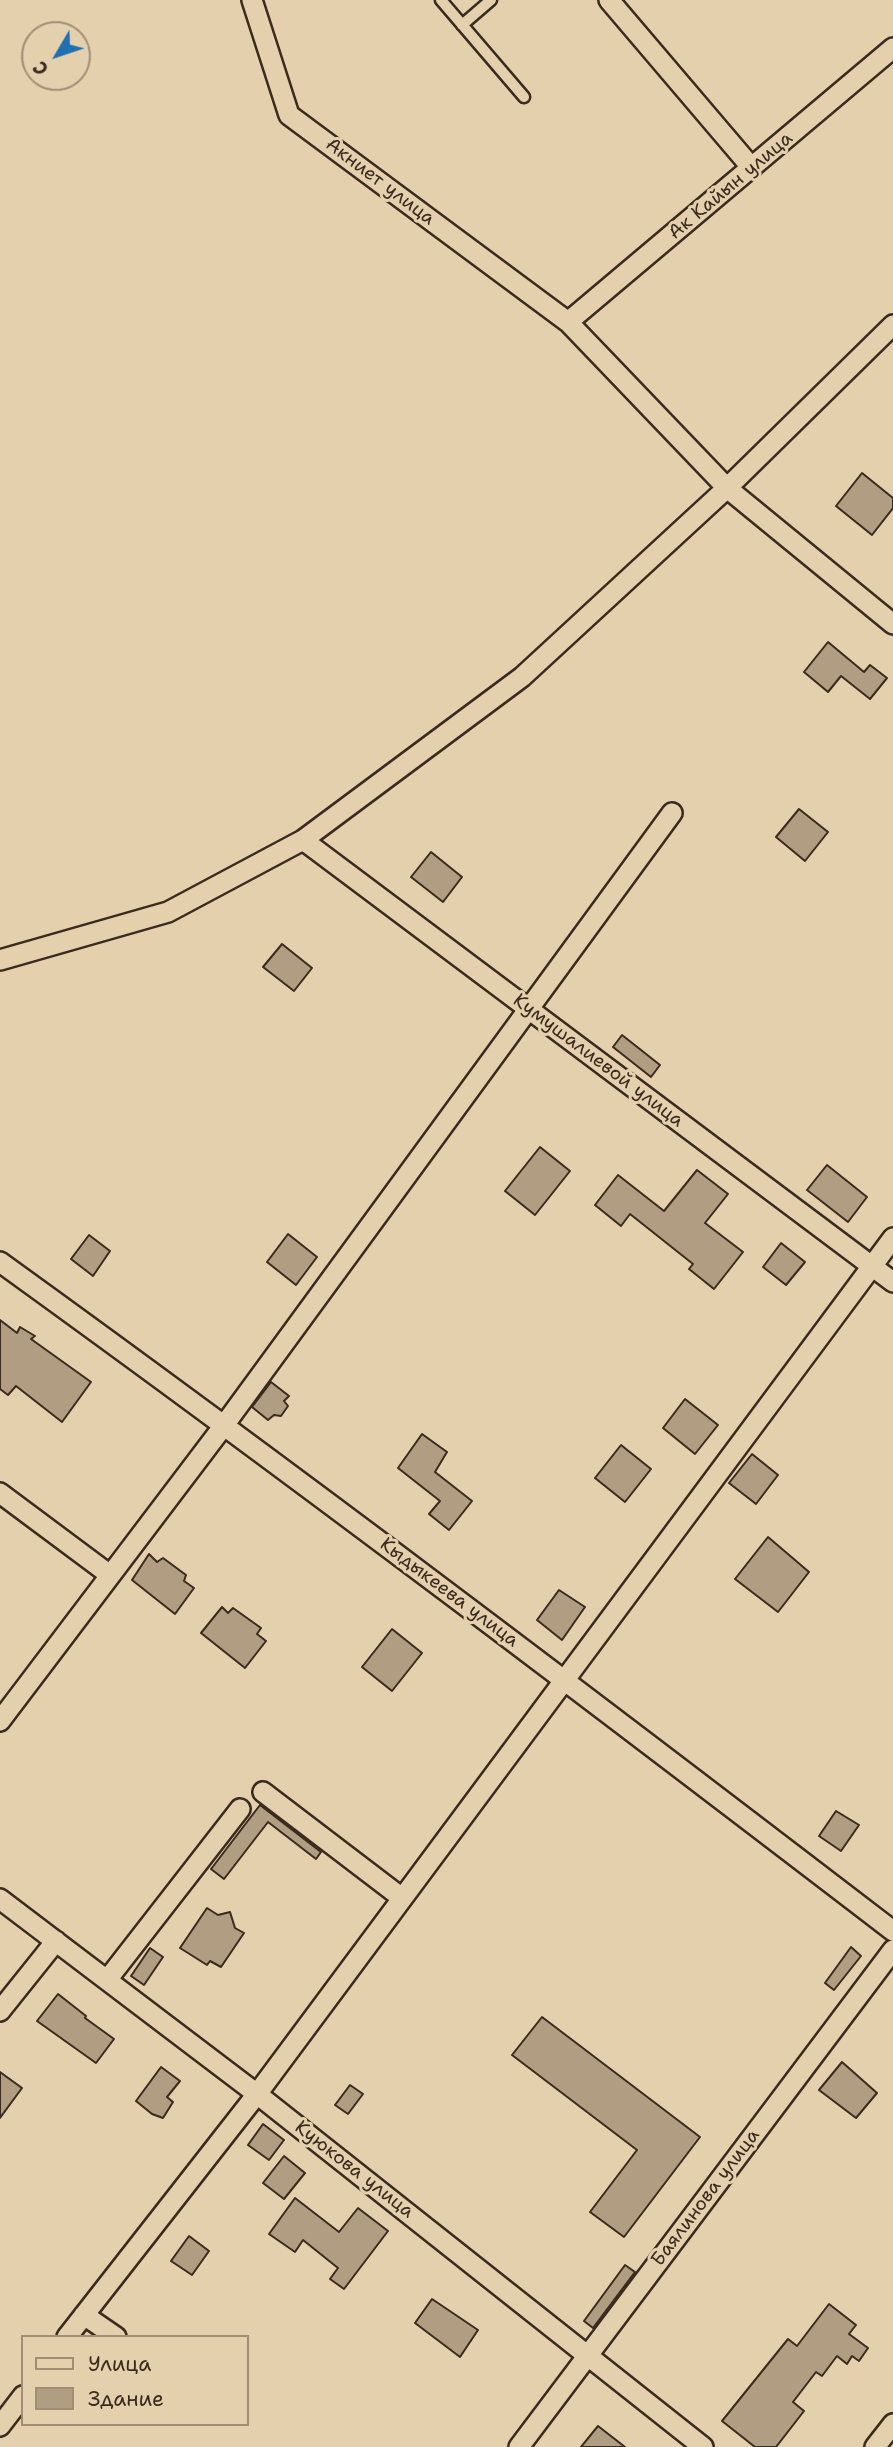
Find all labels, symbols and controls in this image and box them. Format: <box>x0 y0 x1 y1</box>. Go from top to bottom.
north arrow <box>21 21 91 91</box>
text: С <box>27 56 54 81</box>
street label: Ак Кайын улица <box>664 127 798 245</box>
street label: Акниет улица <box>321 134 439 230</box>
street label: Кумушалиевой улица <box>508 989 688 1133</box>
street label: Кыдыкеева улица <box>375 1533 523 1653</box>
street label: Куюкова улица <box>290 2116 418 2224</box>
street label: Баялинова улица <box>647 2125 765 2271</box>
legend <box>21 2335 248 2426</box>
text: Улица <box>88 2350 151 2378</box>
text: Здание <box>88 2385 164 2413</box>

